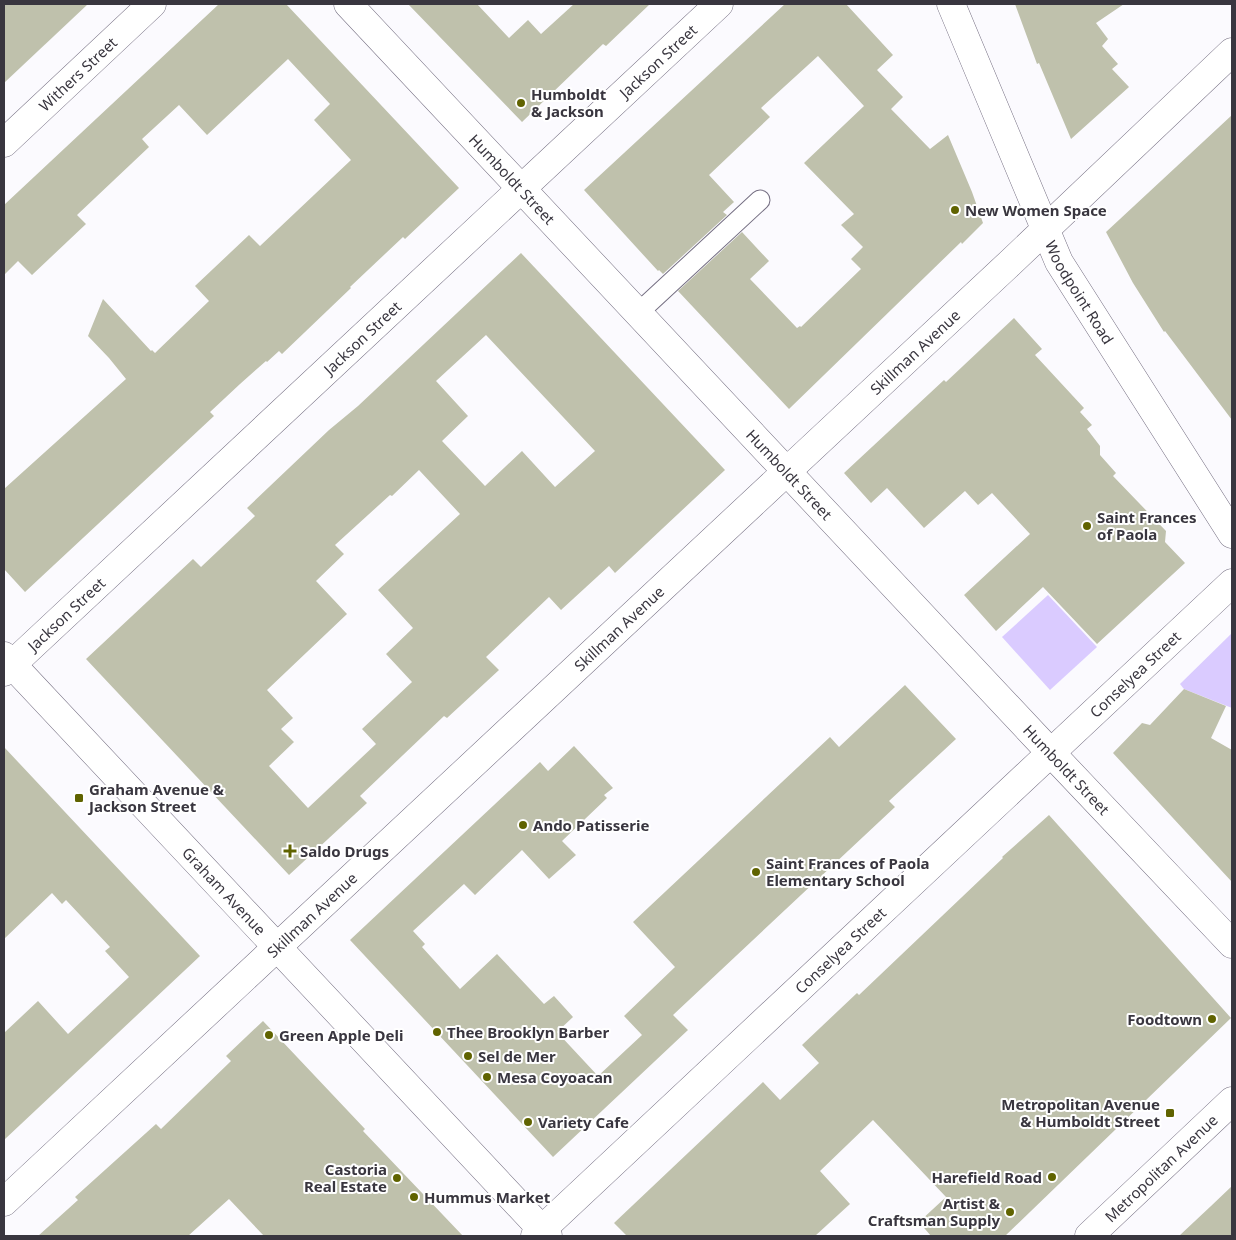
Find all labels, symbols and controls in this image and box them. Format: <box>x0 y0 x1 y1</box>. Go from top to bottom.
street label: Jackson Street <box>613 19 701 104</box>
street label: Withers Street <box>34 32 121 115</box>
place label: Humboldt & Jackson <box>531 84 607 121</box>
marker: Humboldt & Jackson <box>515 97 527 109</box>
street label: Humboldt Street <box>465 129 560 229</box>
place label: New Women Space <box>965 200 1107 220</box>
marker: New Women Space <box>949 204 961 216</box>
street label: Woodpoint Road <box>1041 237 1119 348</box>
street label: Jackson Street <box>318 296 406 380</box>
street label: Skillman Avenue <box>866 305 964 399</box>
street label: Humboldt Street <box>742 425 837 524</box>
place label: Saint Frances of Paola <box>1097 507 1197 544</box>
marker: Saint Frances of Paola <box>1081 520 1093 532</box>
street label: Jackson Street <box>22 572 110 656</box>
street label: Skillman Avenue <box>569 581 668 675</box>
street label: Conselyea Street <box>1085 626 1185 722</box>
street label: Humboldt Street <box>1019 720 1115 819</box>
place label: Graham Avenue & Jackson Street <box>87 779 225 816</box>
marker: Graham Avenue & Jackson Street <box>73 792 85 804</box>
place label: Ando Patisserie <box>533 815 649 835</box>
marker: Ando Patisserie <box>517 819 529 831</box>
place label: Saldo Drugs <box>300 841 389 861</box>
street label: Graham Avenue <box>178 843 270 939</box>
marker: Saldo Drugs <box>284 845 296 857</box>
place label: Saint Frances of Paola Elementary School <box>766 853 930 890</box>
marker: Saint Frances of Paola Elementary School <box>750 866 762 878</box>
street label: Skillman Avenue <box>262 868 361 962</box>
street label: Conselyea Street <box>790 902 890 998</box>
place label: Foodtown <box>1127 1009 1202 1029</box>
marker: Foodtown <box>1206 1013 1218 1025</box>
place label: Thee Brooklyn Barber <box>447 1022 609 1042</box>
place label: Green Apple Deli <box>279 1025 403 1045</box>
marker: Thee Brooklyn Barber <box>431 1026 443 1038</box>
marker: Green Apple Deli <box>263 1029 275 1041</box>
place label: Sel de Mer <box>478 1046 556 1066</box>
marker: Sel de Mer <box>462 1050 474 1062</box>
place label: Mesa Coyoacan <box>497 1067 613 1087</box>
marker: Mesa Coyoacan <box>481 1071 493 1083</box>
place label: Metropolitan Avenue & Humboldt Street <box>1001 1094 1160 1131</box>
marker: Metropolitan Avenue & Humboldt Street <box>1164 1107 1176 1119</box>
street label: Metropolitan Avenue <box>1100 1110 1222 1226</box>
place label: Variety Cafe <box>538 1112 629 1132</box>
marker: Variety Cafe <box>522 1116 534 1128</box>
place label: Castoria Real Estate <box>304 1159 387 1196</box>
place label: Harefield Road <box>931 1167 1042 1187</box>
marker: Harefield Road <box>1046 1171 1058 1183</box>
marker: Castoria Real Estate <box>391 1172 403 1184</box>
place label: Hummus Market <box>424 1187 551 1207</box>
marker: Hummus Market <box>408 1191 420 1203</box>
place label: Artist & Craftsman Supply <box>868 1193 1001 1230</box>
marker: Artist & Craftsman Supply <box>1004 1206 1016 1218</box>

